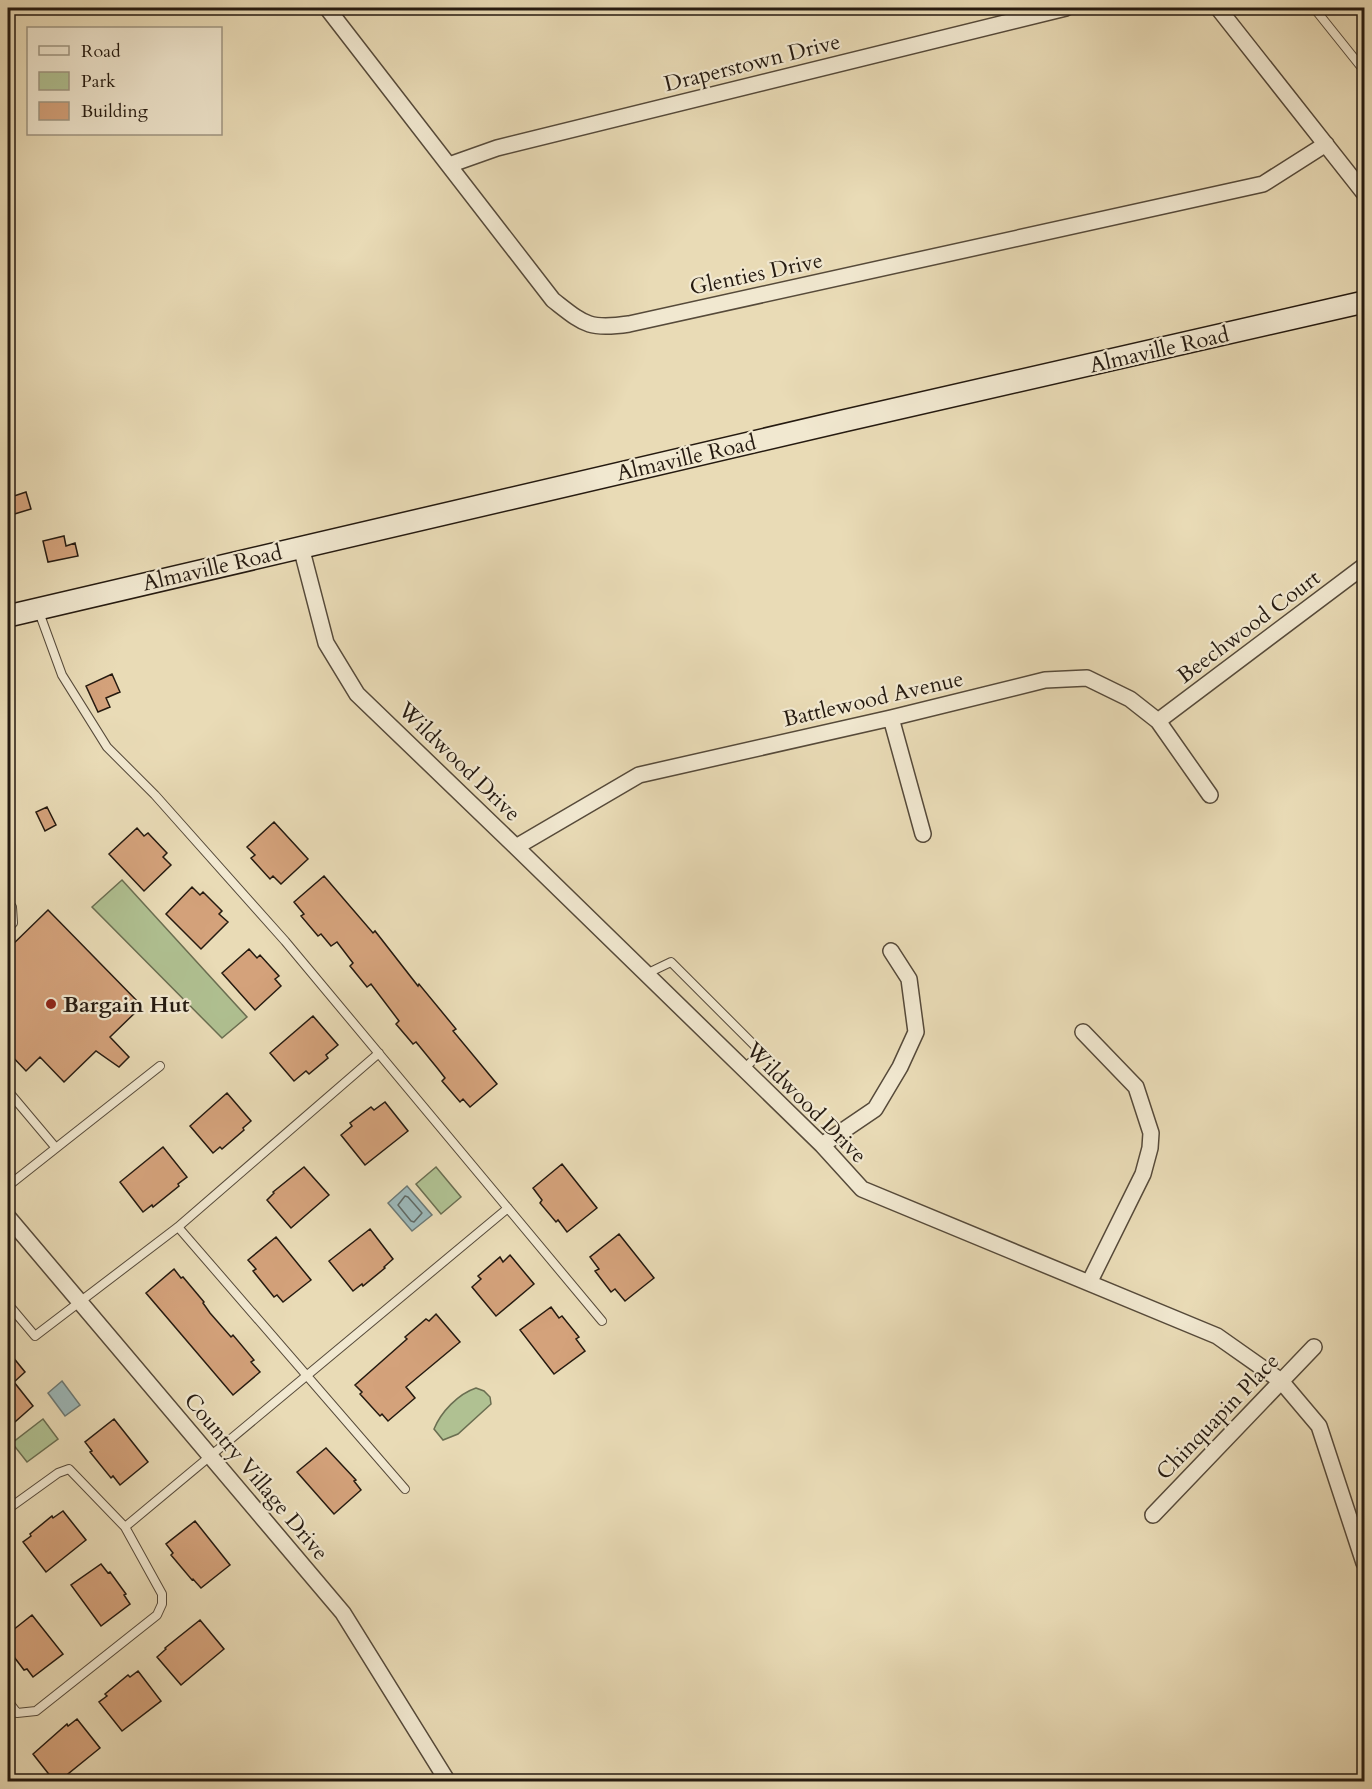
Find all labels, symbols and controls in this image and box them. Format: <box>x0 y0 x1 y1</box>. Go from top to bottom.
legend <box>27 27 222 135</box>
street label: Draperstown Drive <box>661 27 843 99</box>
text: Road <box>81 39 121 64</box>
text: Park <box>81 69 116 94</box>
text: Building <box>81 99 149 124</box>
street label: Glenties Drive <box>687 245 825 303</box>
street label: Almaville Road <box>1087 319 1232 381</box>
street label: Almaville Road <box>614 427 759 489</box>
street label: Almaville Road <box>140 537 285 599</box>
street label: Beechwood Court <box>1171 563 1326 690</box>
street label: Battlewood Avenue <box>780 664 966 734</box>
street label: Wildwood Drive <box>391 695 527 828</box>
place label: Bargain Hut <box>63 990 190 1020</box>
marker: Bargain Hut <box>44 997 58 1011</box>
street label: Wildwood Drive <box>738 1035 873 1170</box>
street label: Chinquapin Place <box>1149 1347 1286 1487</box>
street label: Country Village Drive <box>177 1386 335 1567</box>

